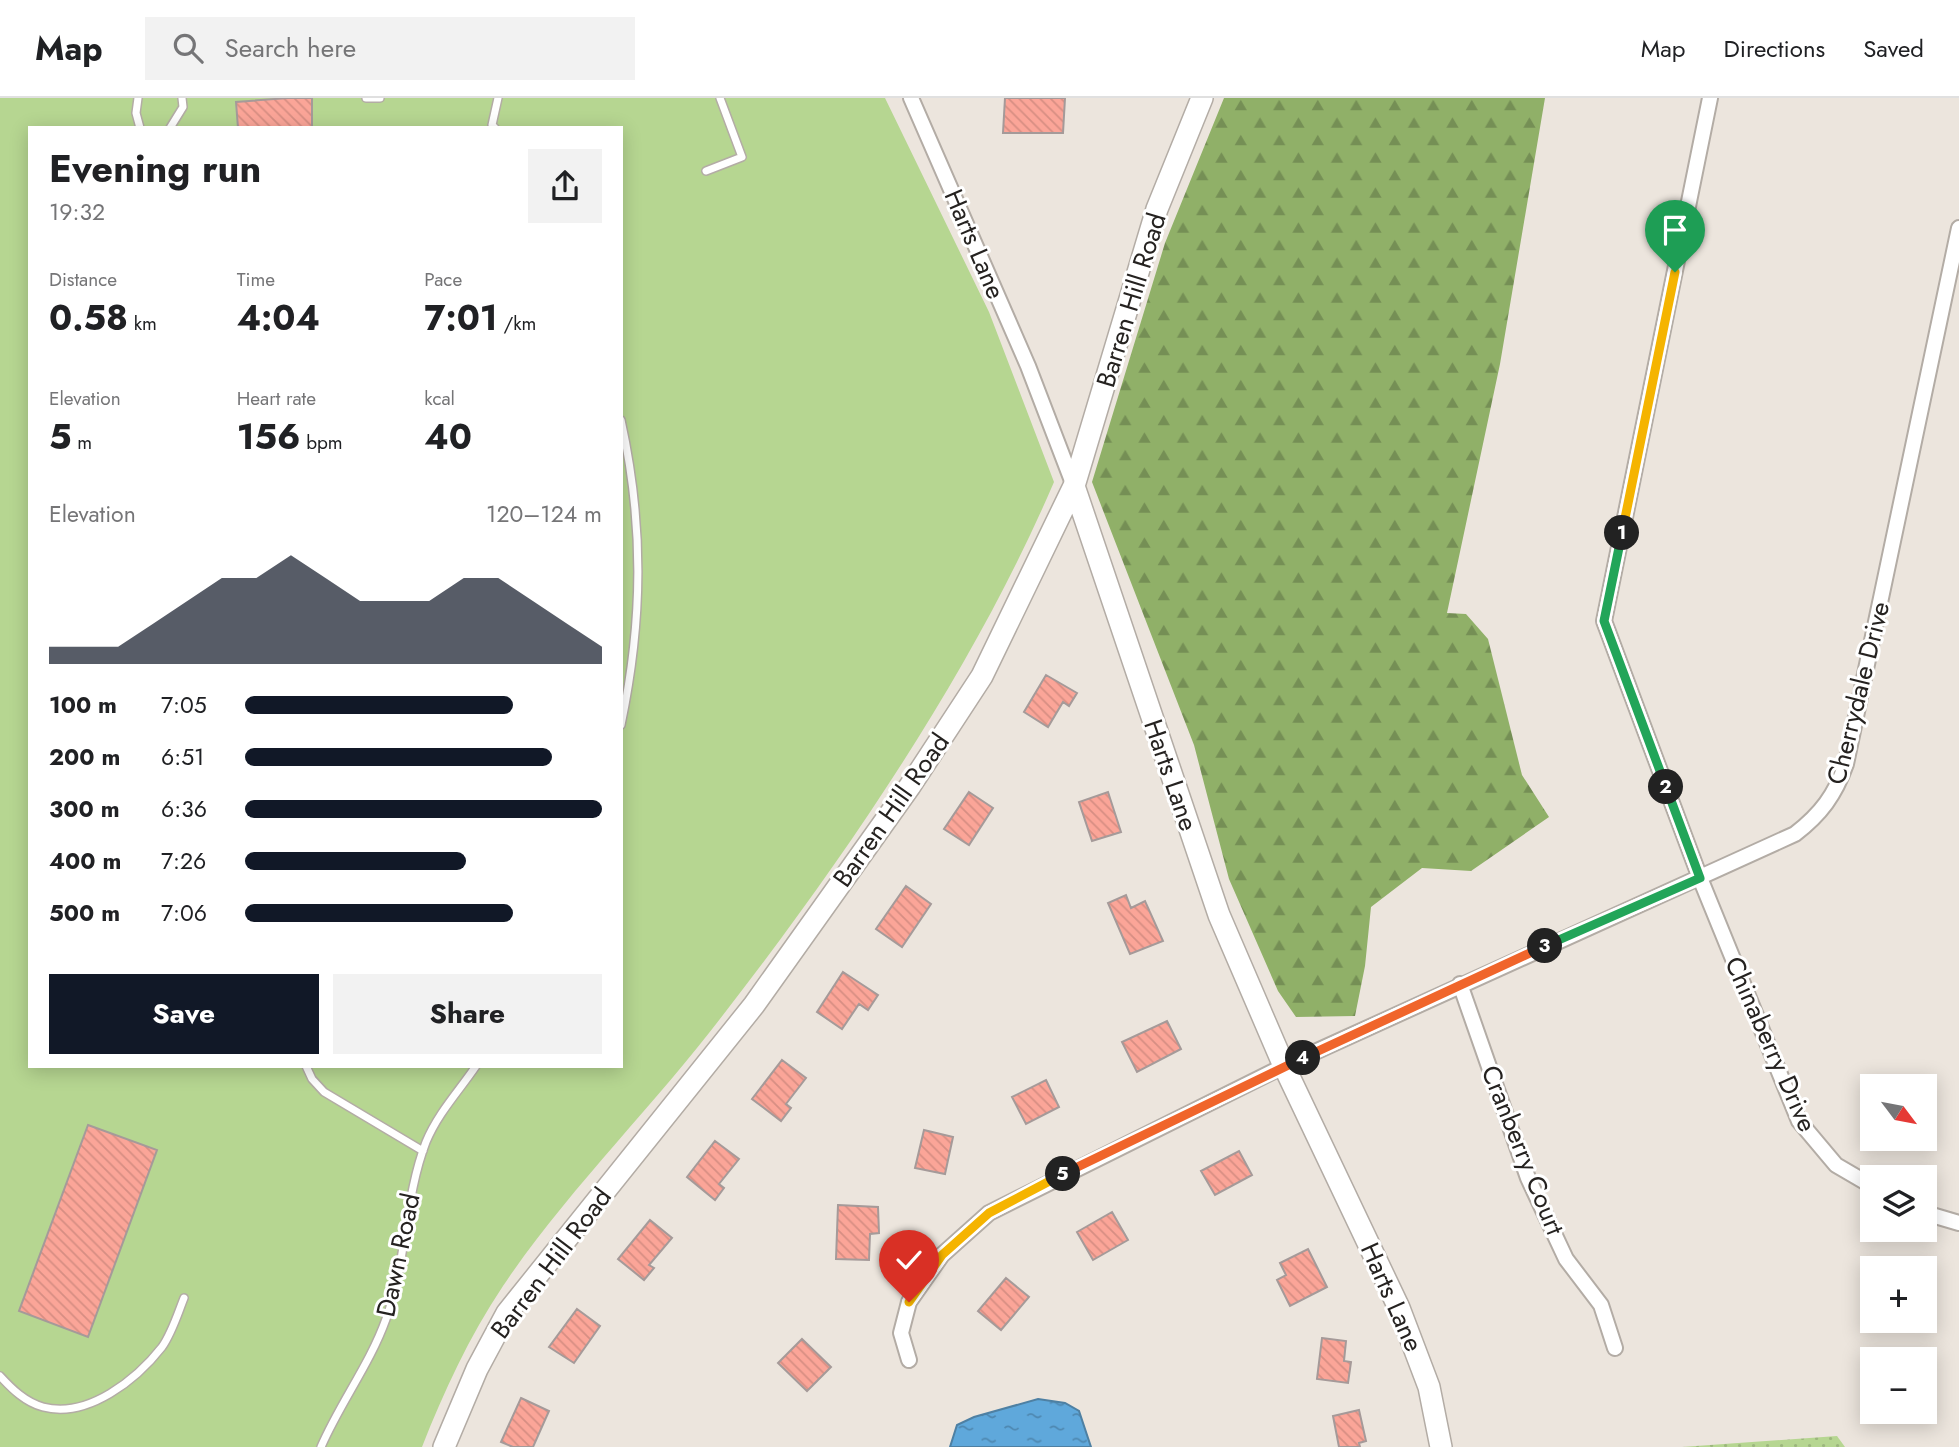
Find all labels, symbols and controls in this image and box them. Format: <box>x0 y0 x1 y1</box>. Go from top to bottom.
search box <box>145 17 635 80</box>
text: Map <box>35 25 103 72</box>
icon: search <box>169 29 207 67</box>
text: Search here <box>225 29 356 67</box>
text: Map <box>1641 31 1686 66</box>
text: Directions <box>1724 31 1825 66</box>
text: Saved <box>1863 31 1924 66</box>
text: Evening run <box>49 141 261 196</box>
button: share <box>528 149 602 223</box>
street label: Harts Lane <box>935 183 1015 305</box>
text: 19:32 <box>49 195 105 229</box>
pin <box>1645 200 1705 272</box>
street label: Barren Hill Road <box>1086 208 1176 392</box>
icon: arrive <box>1656 211 1694 249</box>
text: Distance <box>49 266 117 293</box>
text: Time <box>237 266 275 293</box>
text: Pace <box>424 266 462 293</box>
text: 0.58 <box>49 293 128 343</box>
text: 4:04 <box>237 293 320 343</box>
text: 7:01 <box>424 293 498 343</box>
text: km <box>128 310 157 337</box>
text: /km <box>498 310 536 337</box>
text: Elevation <box>49 385 121 412</box>
text: Heart rate <box>237 385 316 412</box>
text: kcal <box>424 385 455 412</box>
text: 5 <box>49 412 72 462</box>
text: 156 <box>237 412 300 462</box>
text: 40 <box>424 412 472 462</box>
text: m <box>72 429 92 456</box>
text: bpm <box>300 429 343 456</box>
text: Elevation <box>49 497 136 531</box>
text: 120–124 m <box>486 497 602 531</box>
pin: 1 <box>1604 516 1640 550</box>
text: 1 <box>1617 519 1626 546</box>
street label: Cherrydale Drive <box>1817 598 1899 788</box>
text: 100 m <box>49 688 117 722</box>
text: 7:05 <box>161 688 207 722</box>
street label: Harts Lane <box>1134 714 1208 836</box>
street label: Barren Hill Road <box>824 725 958 895</box>
text: 200 m <box>49 740 120 774</box>
text: 6:51 <box>161 740 204 774</box>
pin: 2 <box>1648 770 1684 804</box>
text: 2 <box>1659 773 1672 800</box>
text: 300 m <box>49 792 120 826</box>
text: 6:36 <box>161 792 207 826</box>
text: 400 m <box>49 844 121 878</box>
text: 7:26 <box>161 844 206 878</box>
text: 500 m <box>49 896 120 930</box>
text: 7:06 <box>161 896 207 930</box>
pin: 3 <box>1528 928 1562 964</box>
text: 3 <box>1539 932 1550 959</box>
street label: Chinaberry Drive <box>1715 950 1827 1138</box>
button: Save <box>49 974 319 1054</box>
button: Share <box>333 974 602 1054</box>
pin: 4 <box>1286 1040 1320 1076</box>
text: 4 <box>1296 1044 1309 1071</box>
street label: Cranberry Court <box>1472 1060 1575 1241</box>
north arrow <box>1860 1074 1937 1152</box>
map controls <box>1860 1074 1937 1424</box>
pin: 5 <box>1046 1156 1080 1192</box>
text: 5 <box>1056 1160 1069 1187</box>
button: layers <box>1860 1165 1937 1242</box>
street label: Barren Hill Road <box>482 1179 620 1347</box>
street label: Dawn Road <box>366 1190 430 1320</box>
pin <box>879 1230 939 1302</box>
street label: Harts Lane <box>1351 1236 1433 1358</box>
icon: check <box>890 1241 928 1279</box>
button: + <box>1860 1256 1937 1333</box>
button: − <box>1860 1347 1937 1424</box>

